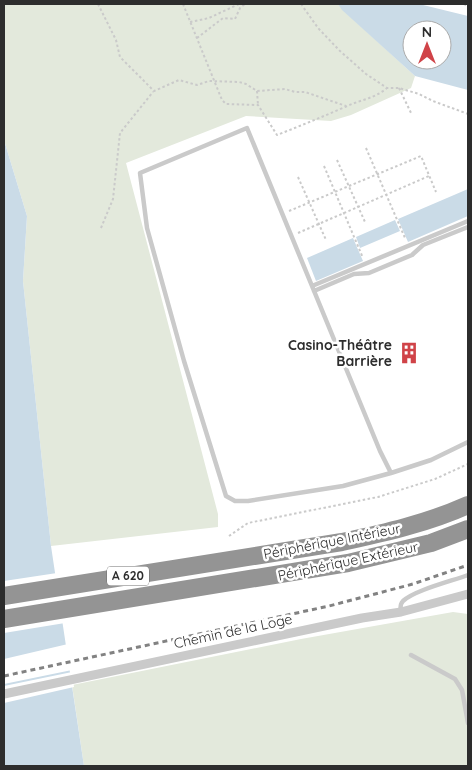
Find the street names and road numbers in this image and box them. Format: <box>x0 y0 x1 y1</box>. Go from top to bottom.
street label: Périphérique Intérieur <box>262 519 403 563</box>
street label: Périphérique Extérieur <box>276 537 420 585</box>
road number: A 620 <box>107 566 149 586</box>
street label: Chemin de la Loge <box>172 610 294 652</box>

